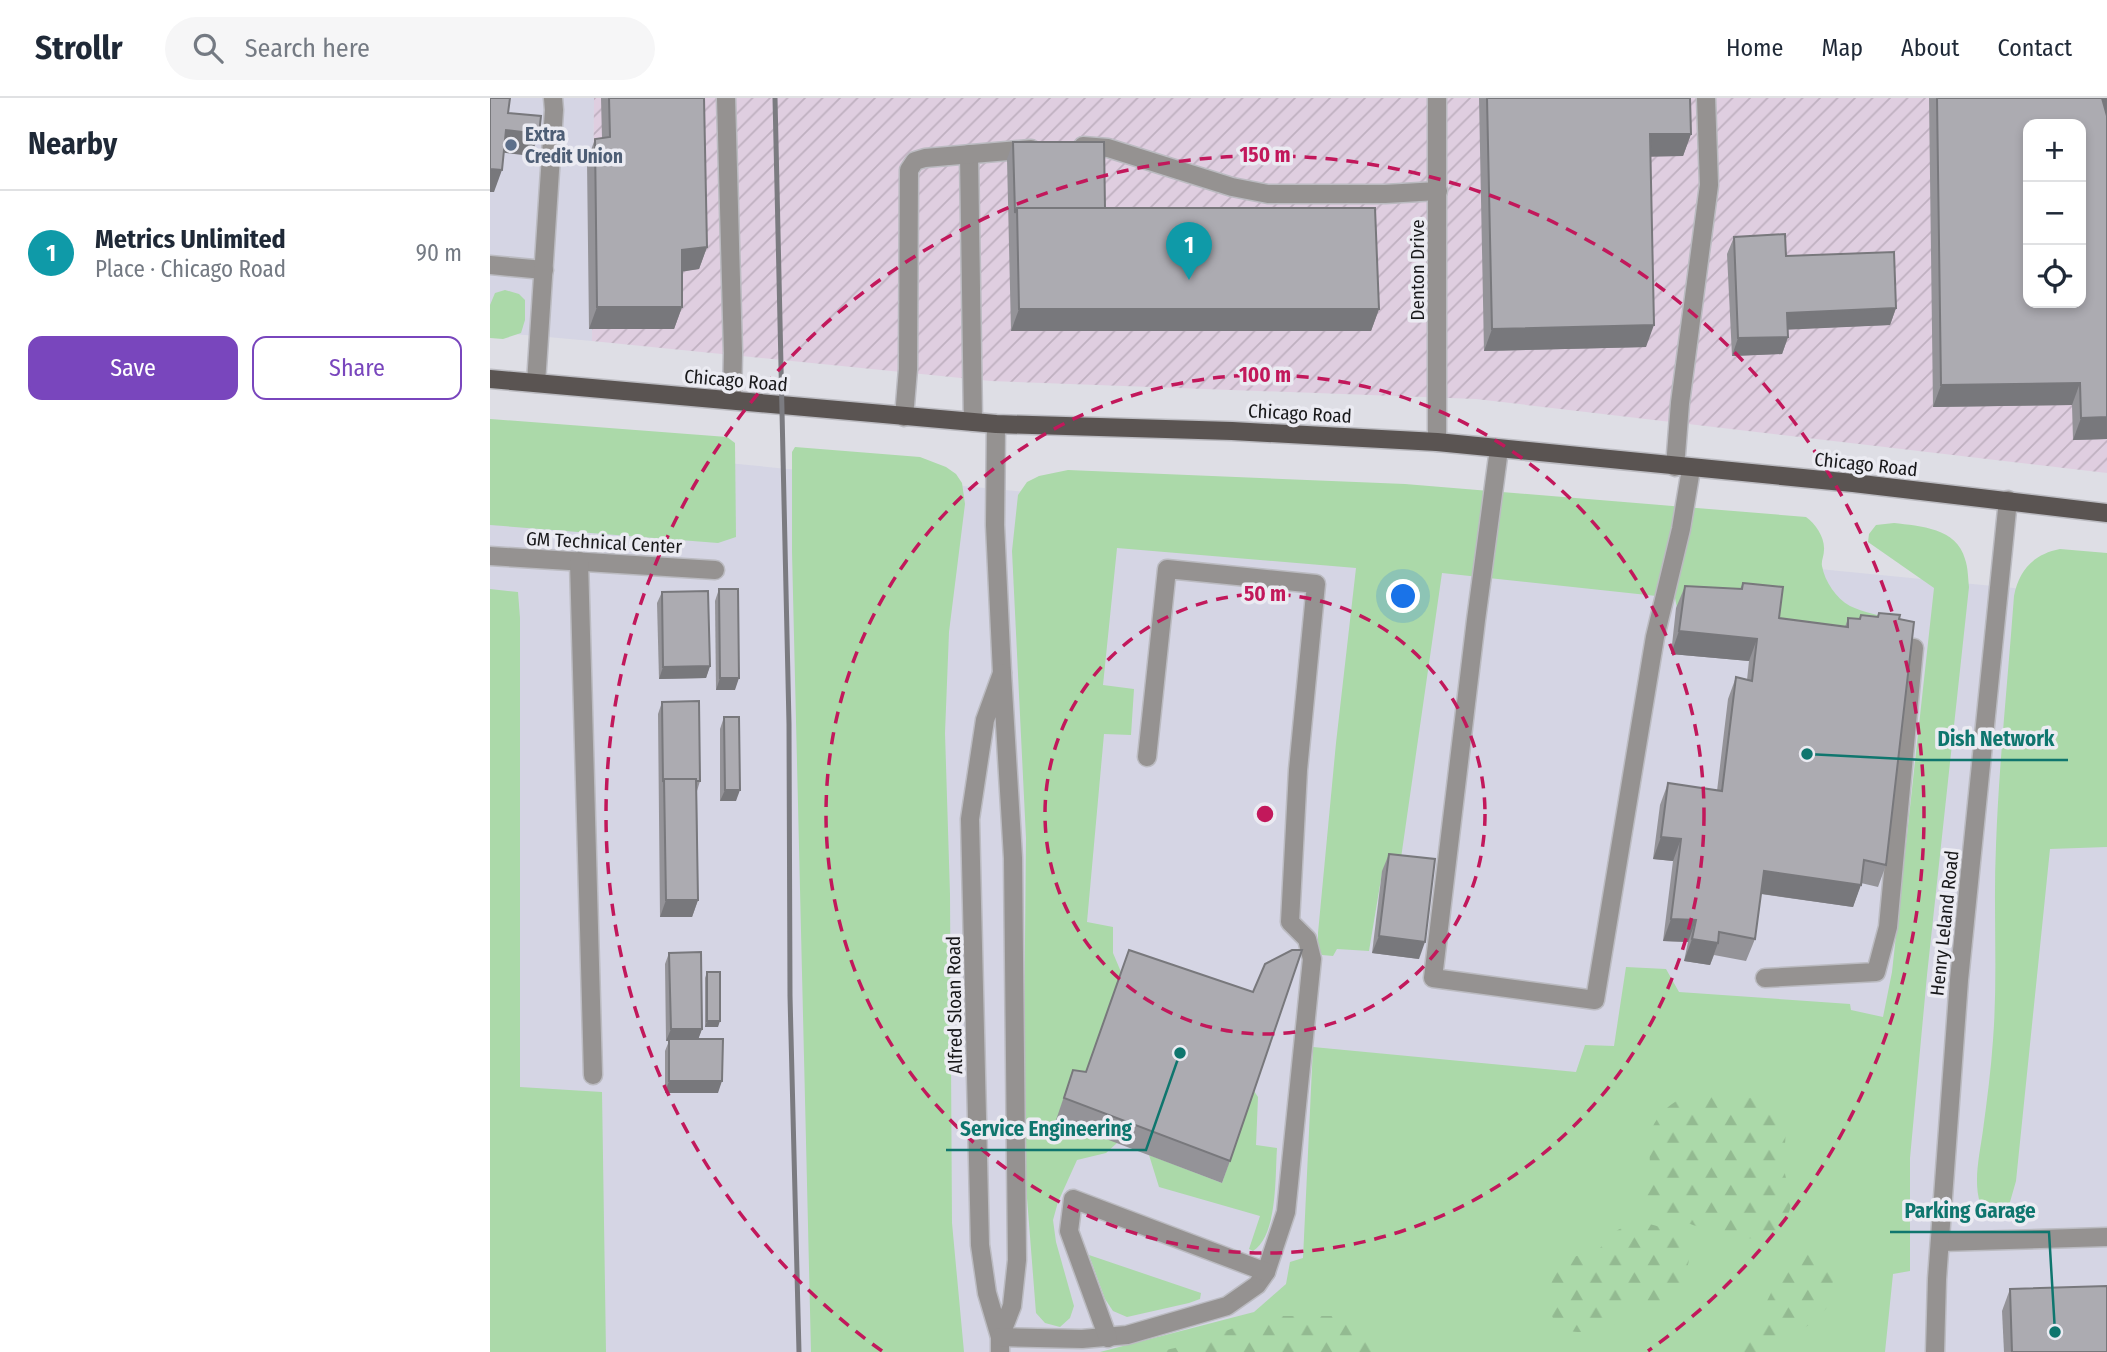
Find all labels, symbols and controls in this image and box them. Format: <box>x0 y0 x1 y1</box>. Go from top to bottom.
search box <box>165 17 655 80</box>
text: Strollr <box>35 28 123 68</box>
icon: search <box>189 29 227 67</box>
text: Search here <box>245 33 370 64</box>
text: Home <box>1726 34 1783 62</box>
text: Map <box>1821 34 1863 62</box>
text: About <box>1901 34 1959 62</box>
text: Contact <box>1997 34 2072 62</box>
map controls <box>2023 119 2086 308</box>
button: + <box>2023 119 2086 182</box>
place label: Extra Credit Union <box>525 123 623 168</box>
text: Nearby <box>28 126 117 162</box>
marker: Extra Credit Union <box>503 137 519 153</box>
text: 150 m <box>1239 142 1291 168</box>
button: − <box>2023 182 2086 245</box>
street label: Denton Drive <box>1406 219 1429 321</box>
pin: 1 <box>1166 222 1212 280</box>
text: Metrics Unlimited <box>95 224 286 255</box>
text: 1 <box>46 239 56 267</box>
text: 90 m <box>416 239 462 267</box>
button: locate <box>2023 245 2086 308</box>
text: Place · Chicago Road <box>95 255 286 283</box>
button: Save <box>28 336 238 400</box>
button: Share <box>252 336 462 400</box>
text: 100 m <box>1239 362 1291 388</box>
street label: Chicago Road <box>683 365 789 396</box>
street label: Chicago Road <box>1248 399 1352 428</box>
street label: Chicago Road <box>1813 448 1919 481</box>
street label: GM Technical Center <box>525 527 683 558</box>
your location <box>1386 579 1420 613</box>
text: 50 m <box>1244 581 1286 607</box>
callout: Dish Network <box>1923 718 2068 760</box>
text: Dish Network <box>1937 726 2055 752</box>
centre of rings <box>1253 802 1277 826</box>
street label: Henry Leland Road <box>1925 849 1964 997</box>
street label: Alfred Sloan Road <box>942 936 967 1074</box>
callout: Service Engineering <box>946 1108 1146 1150</box>
text: Service Engineering <box>960 1116 1132 1142</box>
callout: Parking Garage <box>1890 1190 2049 1232</box>
text: Parking Garage <box>1904 1198 2036 1224</box>

